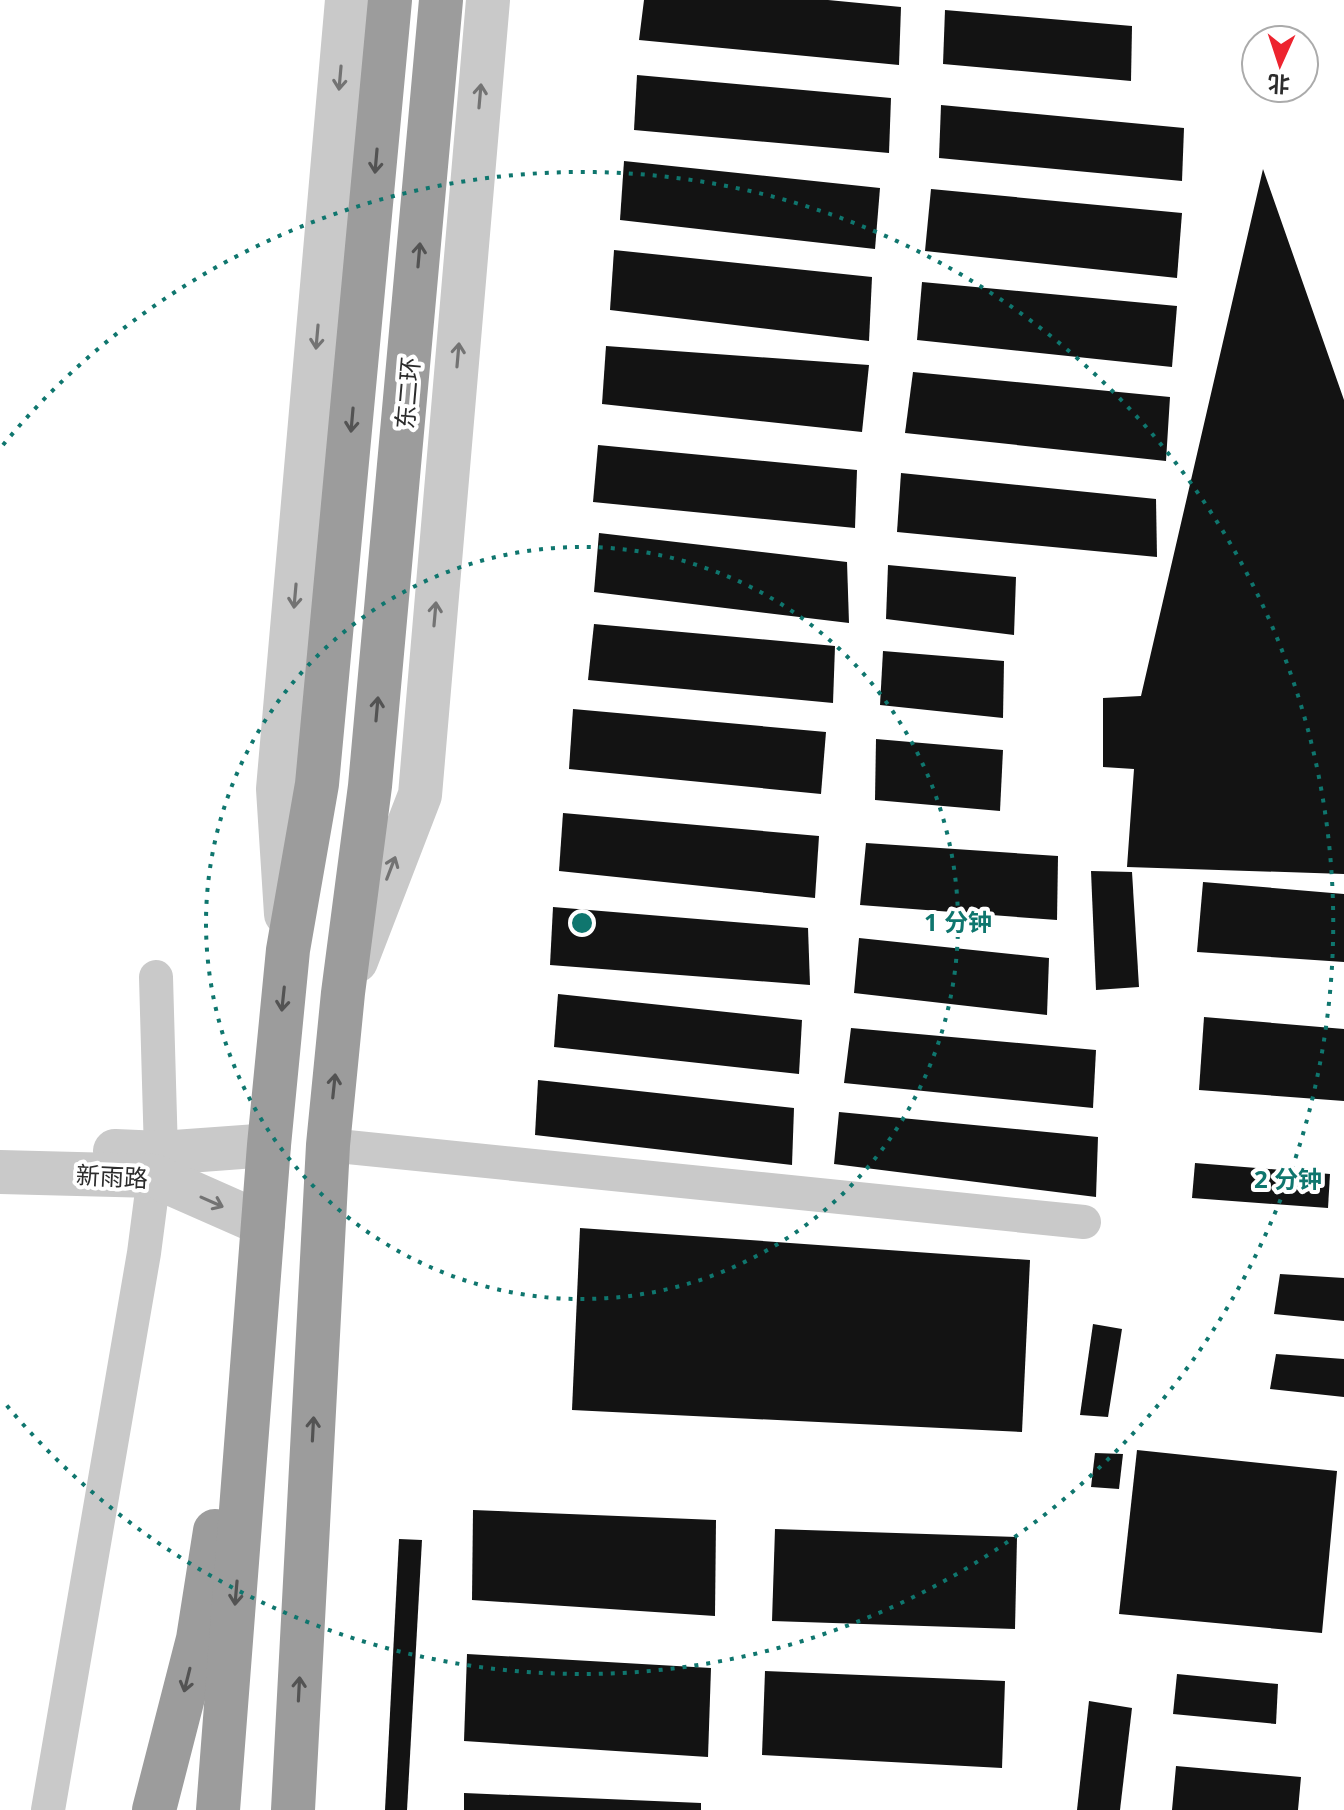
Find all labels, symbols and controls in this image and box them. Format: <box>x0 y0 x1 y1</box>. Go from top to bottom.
north arrow <box>1240 24 1320 104</box>
one-way arrow <box>332 64 347 91</box>
text: 北 <box>1267 69 1291 101</box>
one-way arrow <box>473 83 488 110</box>
one-way arrow <box>369 147 384 174</box>
one-way arrow <box>412 242 427 269</box>
one-way arrow <box>310 323 325 350</box>
one-way arrow <box>450 342 465 369</box>
street label: 东二环 <box>387 356 427 430</box>
one-way arrow <box>344 406 359 433</box>
one-way arrow <box>287 582 302 609</box>
one-way arrow <box>428 601 443 628</box>
one-way arrow <box>370 696 385 723</box>
one-way arrow <box>385 856 399 881</box>
text: 1 分钟 <box>924 905 992 938</box>
centre of rings <box>568 909 596 937</box>
one-way arrow <box>276 985 291 1012</box>
one-way arrow <box>327 1073 342 1100</box>
street label: 新雨路 <box>75 1158 149 1194</box>
text: 2 分钟 <box>1254 1162 1322 1195</box>
one-way arrow <box>200 1195 224 1210</box>
one-way arrow <box>306 1416 321 1443</box>
one-way arrow <box>228 1579 243 1606</box>
one-way arrow <box>179 1666 194 1692</box>
one-way arrow <box>291 1676 306 1703</box>

